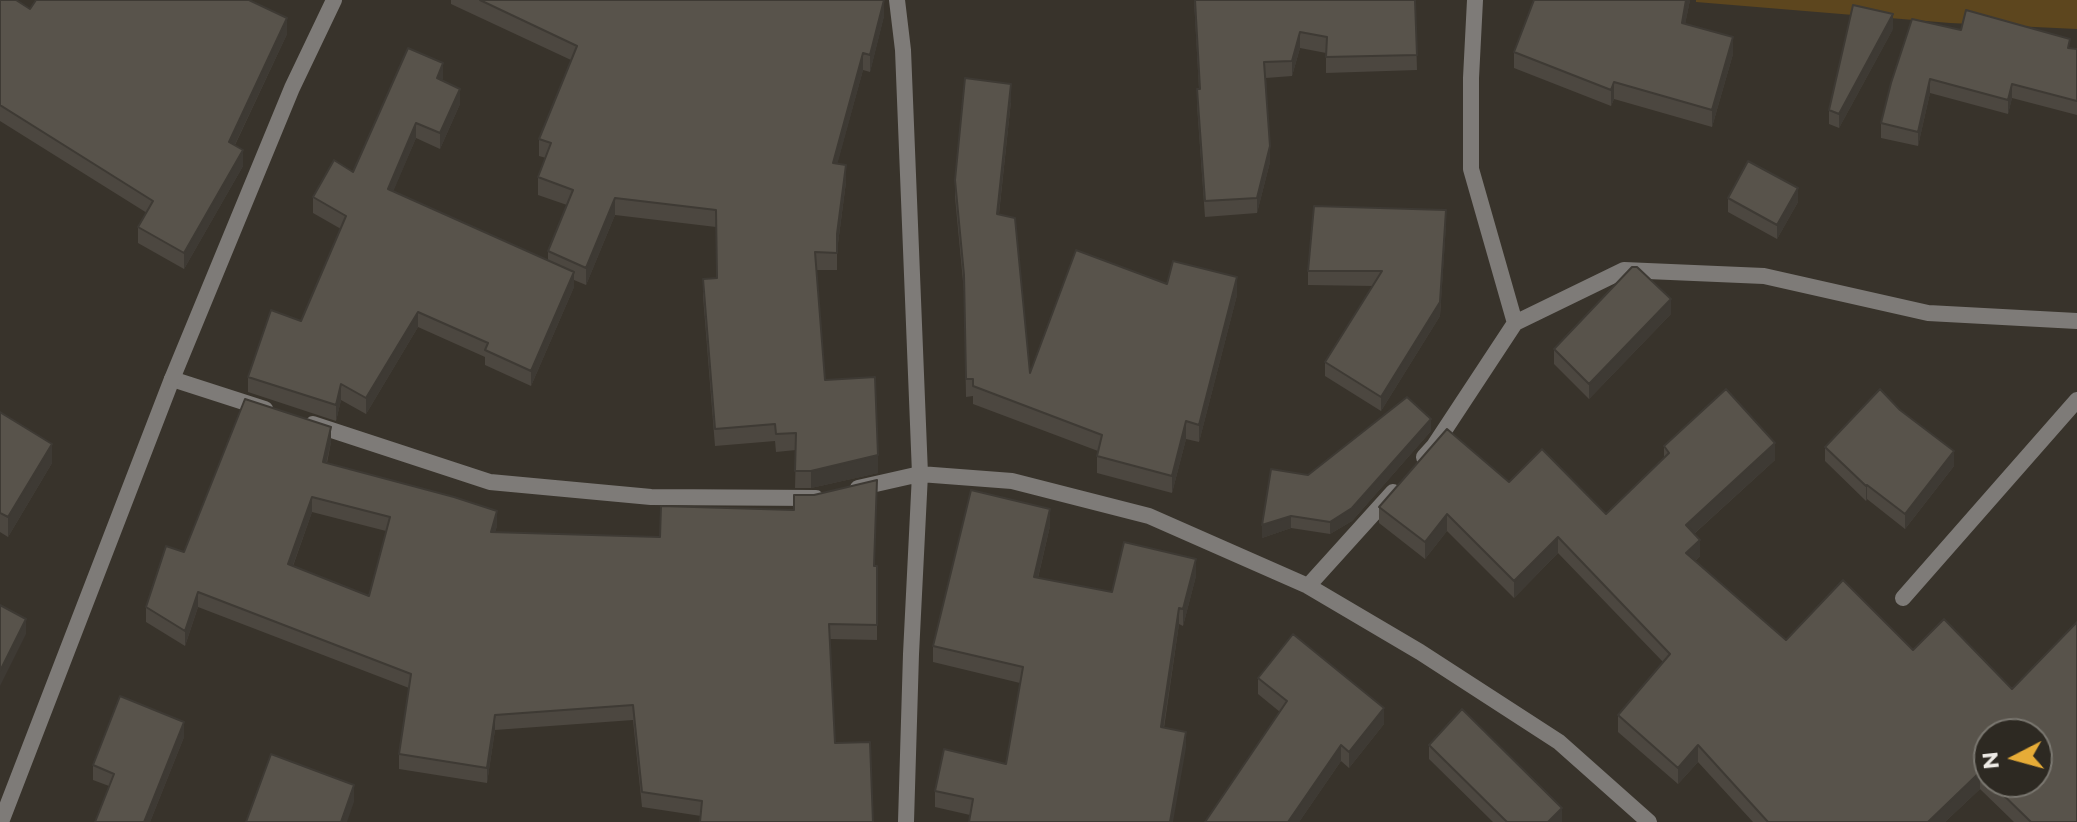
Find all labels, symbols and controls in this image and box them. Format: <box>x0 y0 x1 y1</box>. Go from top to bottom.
north arrow <box>1973 718 2053 798</box>
text: N <box>1976 750 2005 771</box>

